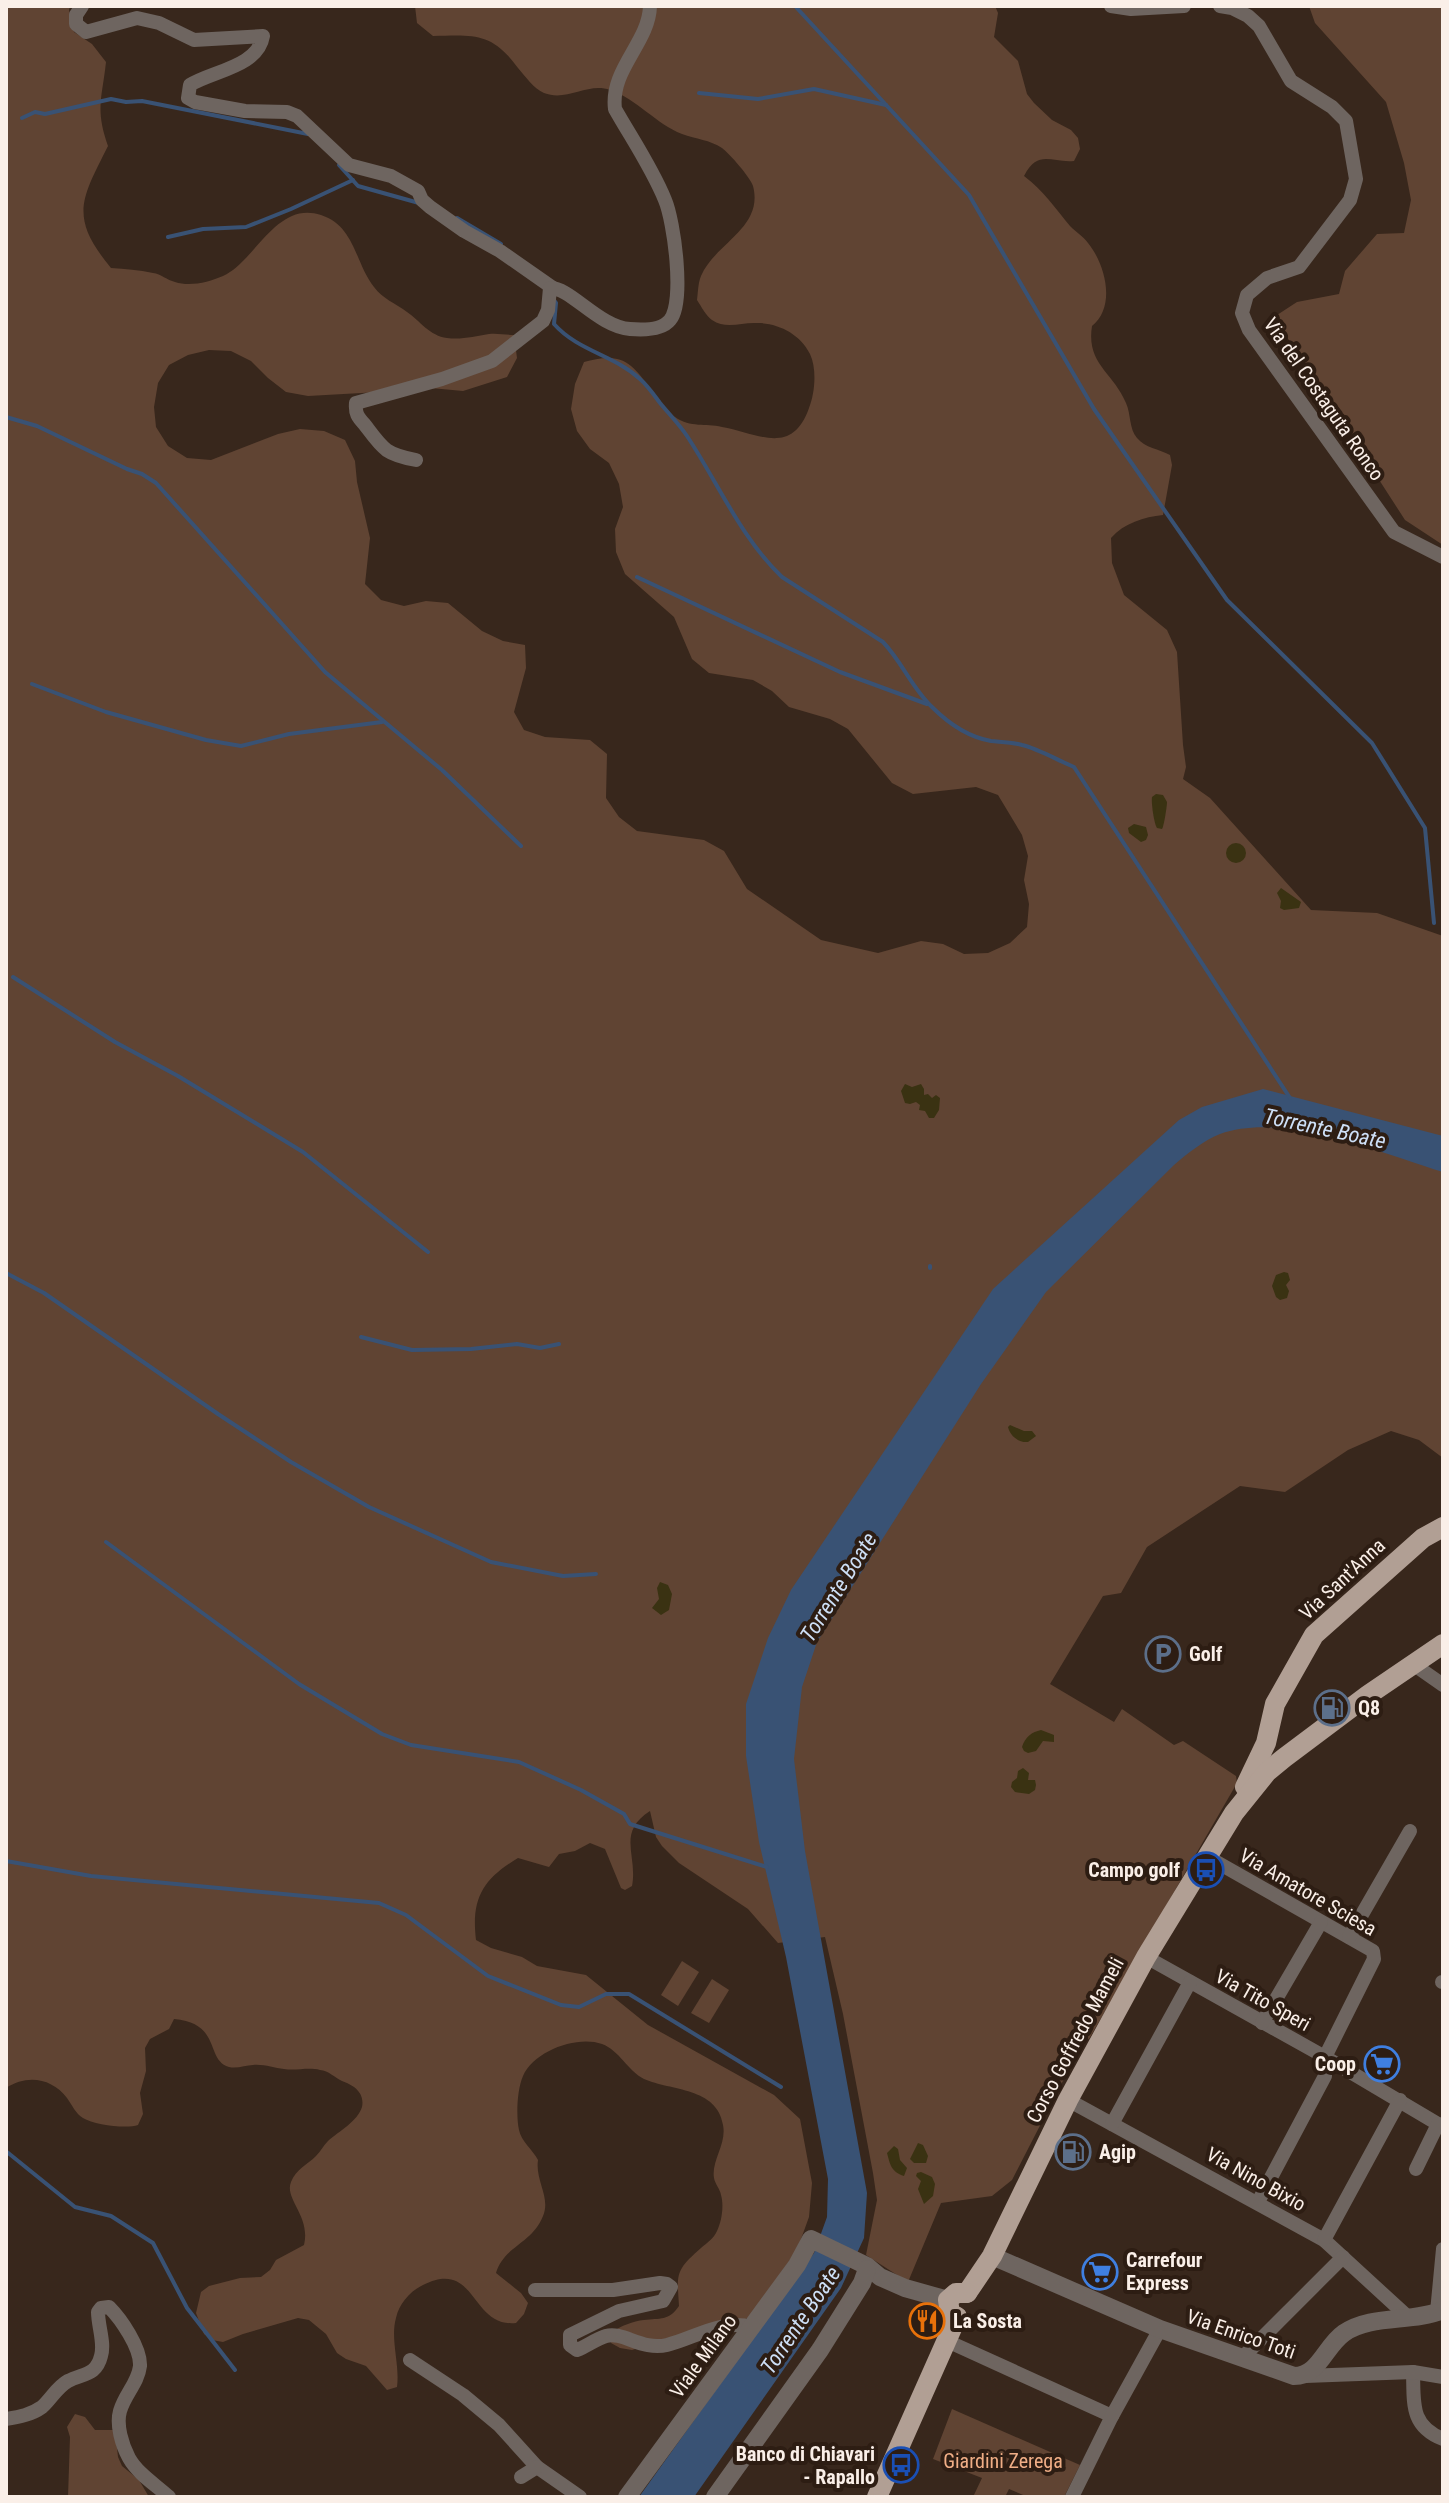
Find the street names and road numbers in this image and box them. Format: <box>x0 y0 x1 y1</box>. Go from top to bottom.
street label: Via del Costaguta Ronco <box>1259 313 1389 485</box>
street label: Via Sant'Anna <box>1294 1533 1390 1625</box>
street label: Via Amatore Sciesa <box>1235 1843 1381 1941</box>
street label: Corso Goffredo Mameli <box>1021 1953 1129 2127</box>
street label: Via Tito Speri <box>1211 1964 1315 2036</box>
street label: Via Nino Bixio <box>1202 2142 1310 2216</box>
street label: Via Enrico Toti <box>1183 2304 1299 2364</box>
street label: Viale Milano <box>665 2309 741 2403</box>

